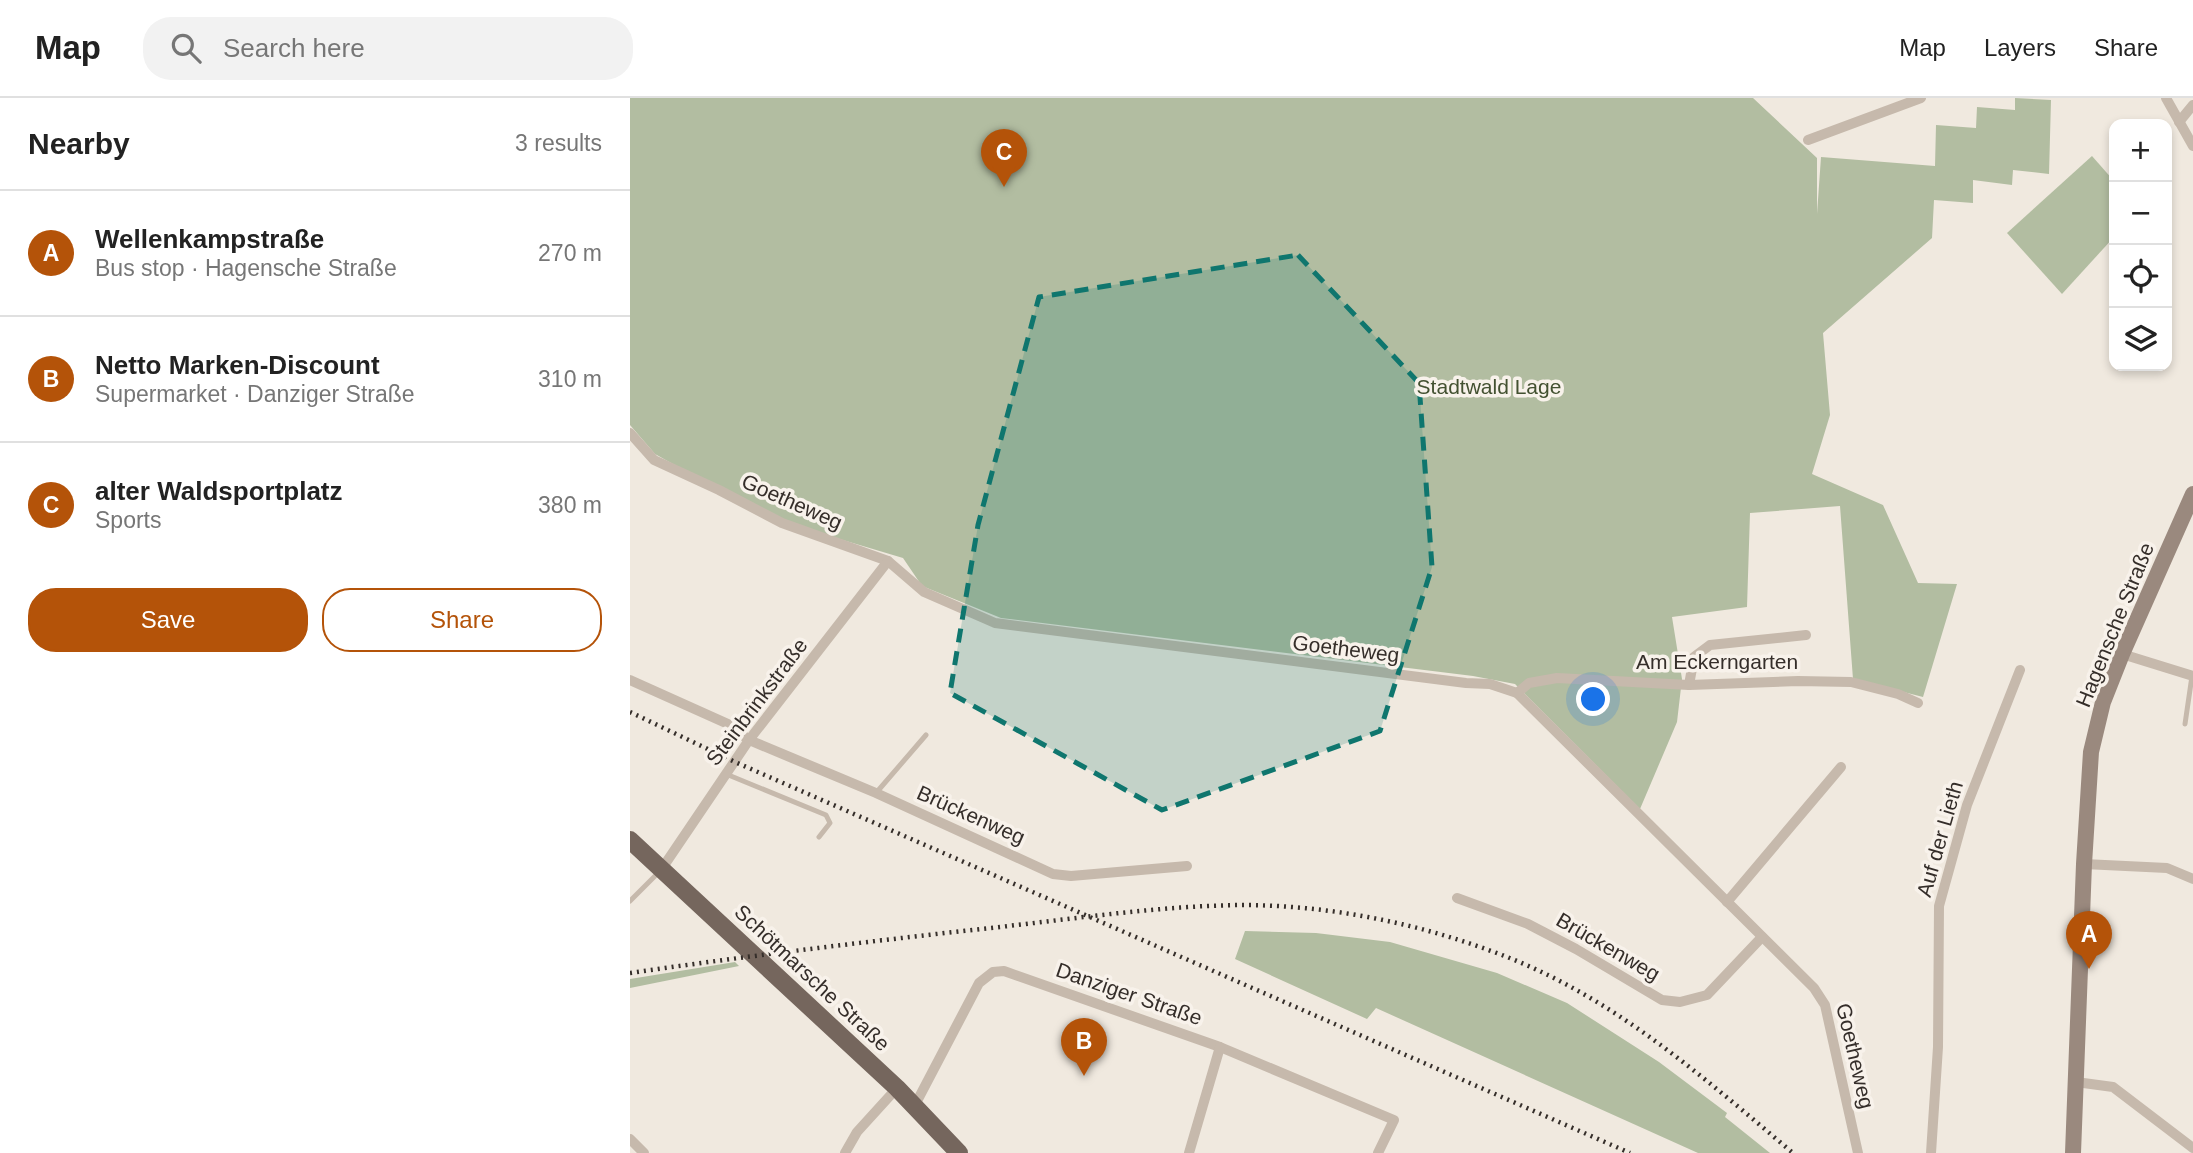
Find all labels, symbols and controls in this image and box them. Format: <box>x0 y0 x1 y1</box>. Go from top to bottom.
search box <box>143 17 633 80</box>
text: Map <box>35 29 101 66</box>
icon: search <box>167 29 205 67</box>
text: Search here <box>223 33 365 63</box>
text: Map <box>1899 34 1946 61</box>
text: Layers <box>1984 34 2056 61</box>
text: Share <box>2094 34 2158 61</box>
map controls <box>2109 119 2172 371</box>
button: + <box>2109 119 2172 182</box>
text: Nearby <box>28 127 130 160</box>
pin: C <box>981 129 1027 187</box>
text: 3 results <box>515 130 602 156</box>
button: − <box>2109 182 2172 245</box>
text: Wellenkampstraße <box>95 224 324 254</box>
text: A <box>43 240 59 266</box>
text: 270 m <box>538 240 602 266</box>
button: locate <box>2109 245 2172 308</box>
text: Bus stop · Hagensche Straße <box>95 255 397 281</box>
button: layers <box>2109 308 2172 371</box>
text: Netto Marken-Discount <box>95 350 380 380</box>
text: B <box>43 366 59 392</box>
text: 310 m <box>538 366 602 392</box>
park label: Stadtwald Lage <box>1417 375 1561 398</box>
text: Supermarket · Danziger Straße <box>95 381 415 407</box>
street label: Goetheweg <box>738 469 846 534</box>
text: alter Waldsportplatz <box>95 476 343 506</box>
text: C <box>43 492 59 518</box>
text: 380 m <box>538 492 602 518</box>
text: Sports <box>95 507 161 533</box>
street label: Hagensche Straße <box>2071 539 2158 710</box>
button: Save <box>28 588 308 652</box>
button: Share <box>322 588 602 652</box>
street label: Goetheweg <box>1291 631 1401 666</box>
street label: Steinbrinkstraße <box>701 634 812 770</box>
street label: Am Eckerngarten <box>1636 650 1798 673</box>
your location <box>1576 682 1610 716</box>
street label: Auf der Lieth <box>1912 778 1967 899</box>
street label: Brückenweg <box>914 781 1029 849</box>
street label: Schötmarsche Straße <box>730 900 894 1055</box>
street label: Brückenweg <box>1552 908 1664 985</box>
pin: A <box>2066 911 2112 969</box>
street label: Danziger Straße <box>1053 958 1205 1029</box>
street label: Goetheweg <box>1832 1001 1879 1111</box>
pin: B <box>1061 1018 1107 1076</box>

